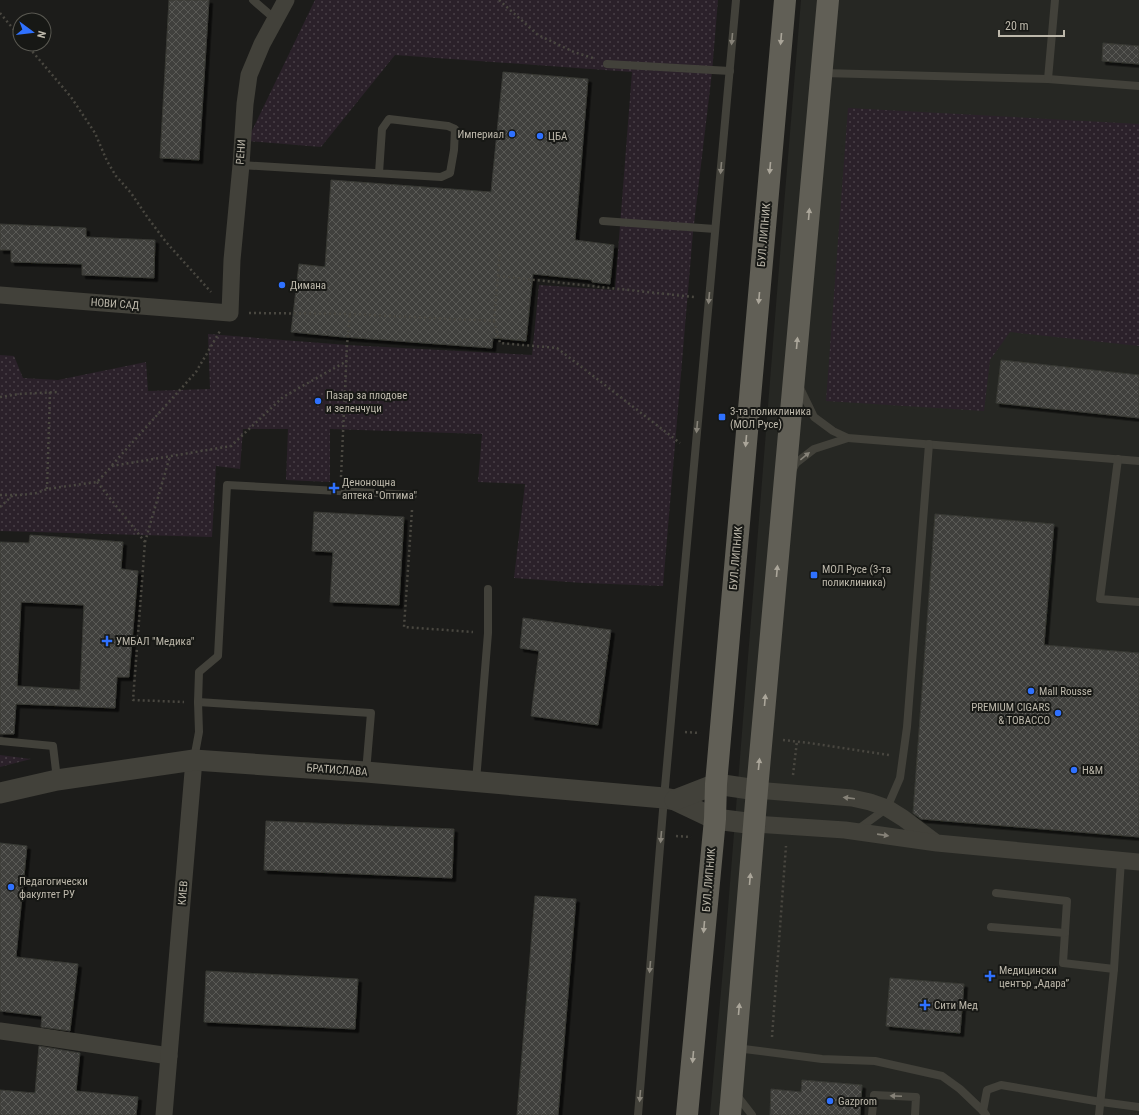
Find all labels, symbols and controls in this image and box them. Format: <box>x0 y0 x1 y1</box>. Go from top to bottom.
north arrow <box>12 12 52 52</box>
scale bar <box>999 12 1064 38</box>
text: 20 m <box>1005 19 1029 33</box>
text: N <box>34 30 48 40</box>
one-way arrow <box>729 33 736 45</box>
one-way arrow <box>778 33 785 45</box>
place label: Империал <box>457 128 504 141</box>
marker: Империал <box>507 129 517 139</box>
place label: ЦБА <box>548 130 568 143</box>
marker: ЦБА <box>535 131 545 141</box>
street label: РЕНИ <box>234 139 248 165</box>
one-way arrow <box>717 162 724 174</box>
one-way arrow <box>767 162 773 174</box>
street label: БУЛ. ЛИПНИК <box>755 202 773 267</box>
one-way arrow <box>805 208 812 220</box>
place label: Димана <box>290 279 326 292</box>
marker: Димана <box>277 280 287 290</box>
one-way arrow <box>706 292 713 304</box>
one-way arrow <box>755 292 762 304</box>
street label: НОВИ САД <box>90 296 140 312</box>
one-way arrow <box>793 337 800 350</box>
place label: Пазар за плодове и зеленчуци <box>326 389 407 415</box>
marker: Пазар за плодове и зеленчуци <box>313 396 323 406</box>
place label: 3-та поликлиника (МОЛ Русе) <box>730 405 811 431</box>
marker: 3-та поликлиника (МОЛ Русе) <box>717 412 727 422</box>
one-way arrow <box>694 421 701 433</box>
one-way arrow <box>743 435 750 447</box>
one-way arrow <box>800 452 810 460</box>
place label: Денонощна аптека "Оптима" <box>342 476 417 502</box>
marker: Денонощна аптека "Оптима" <box>329 483 339 493</box>
street label: БУЛ. ЛИПНИК <box>727 525 745 590</box>
place label: МОЛ Русе (3-та поликлиника) <box>822 563 891 589</box>
one-way arrow <box>773 565 780 577</box>
marker: МОЛ Русе (3-та поликлиника) <box>809 570 819 580</box>
marker: УМБАЛ "Медика" <box>101 635 113 647</box>
place label: УМБАЛ "Медика" <box>116 635 194 648</box>
place label: Mall Rousse <box>1039 685 1092 698</box>
marker: Mall Rousse <box>1026 686 1036 696</box>
one-way arrow <box>762 694 769 706</box>
place label: PREMIUM CIGARS & TOBACCO <box>971 701 1050 727</box>
marker: PREMIUM CIGARS & TOBACCO <box>1053 708 1063 718</box>
one-way arrow <box>756 758 763 770</box>
street label: БРАТИСЛАВА <box>306 761 369 779</box>
place label: H&M <box>1082 764 1103 777</box>
marker: H&M <box>1069 765 1079 775</box>
one-way arrow <box>843 795 855 801</box>
one-way arrow <box>658 831 665 843</box>
one-way arrow <box>877 832 889 838</box>
street label: БУЛ. ЛИПНИК <box>700 847 718 912</box>
one-way arrow <box>747 873 753 885</box>
place label: Педагогически факултет РУ <box>19 875 88 901</box>
street label: КИЕВ <box>175 880 191 906</box>
marker: Педагогически факултет РУ <box>6 882 16 892</box>
one-way arrow <box>701 921 708 933</box>
one-way arrow <box>647 961 654 973</box>
place label: Медицински център „Адара” <box>999 964 1070 990</box>
marker: Медицински център „Адара” <box>984 970 996 982</box>
marker: Сити Мед <box>919 999 931 1011</box>
place label: Сити Мед <box>934 999 978 1012</box>
one-way arrow <box>736 1003 742 1015</box>
one-way arrow <box>689 1051 696 1063</box>
one-way arrow <box>636 1090 643 1102</box>
one-way arrow <box>890 1092 902 1099</box>
place label: Gazprom <box>838 1095 877 1108</box>
marker: Gazprom <box>825 1096 835 1106</box>

